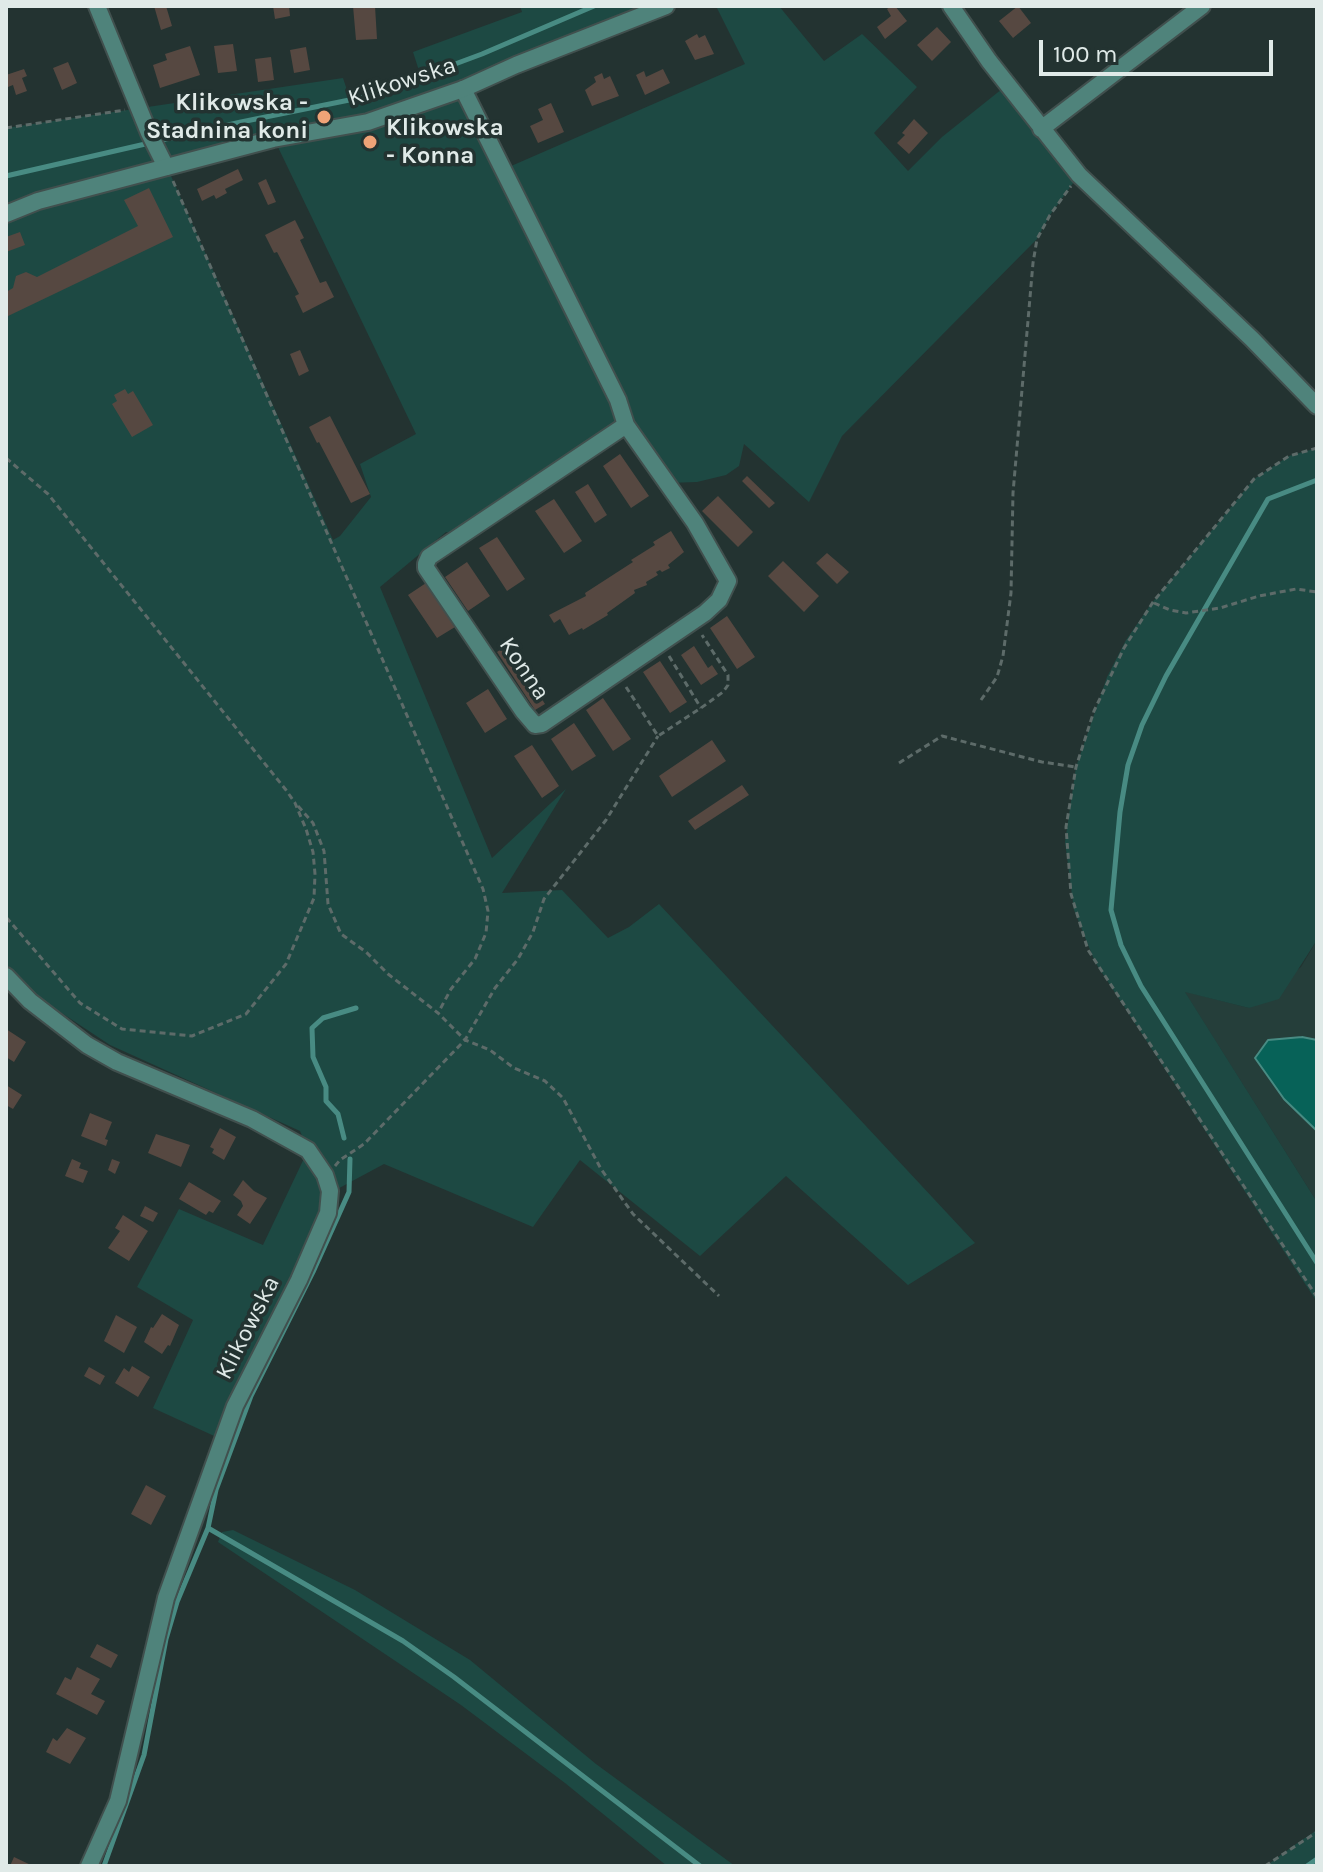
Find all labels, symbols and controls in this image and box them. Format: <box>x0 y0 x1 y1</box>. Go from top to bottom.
scale bar <box>1043 24 1277 74</box>
text: 100 m <box>1053 40 1118 68</box>
street label: Klikowska <box>344 51 460 113</box>
place label: Klikowska - Stadnina koni <box>146 89 308 145</box>
marker: Klikowska - Stadnina koni <box>315 108 333 126</box>
place label: Klikowska - Konna <box>386 114 504 170</box>
marker: Klikowska - Konna <box>361 133 379 151</box>
street label: Konna <box>493 632 555 706</box>
street label: Klikowska <box>210 1272 286 1384</box>

